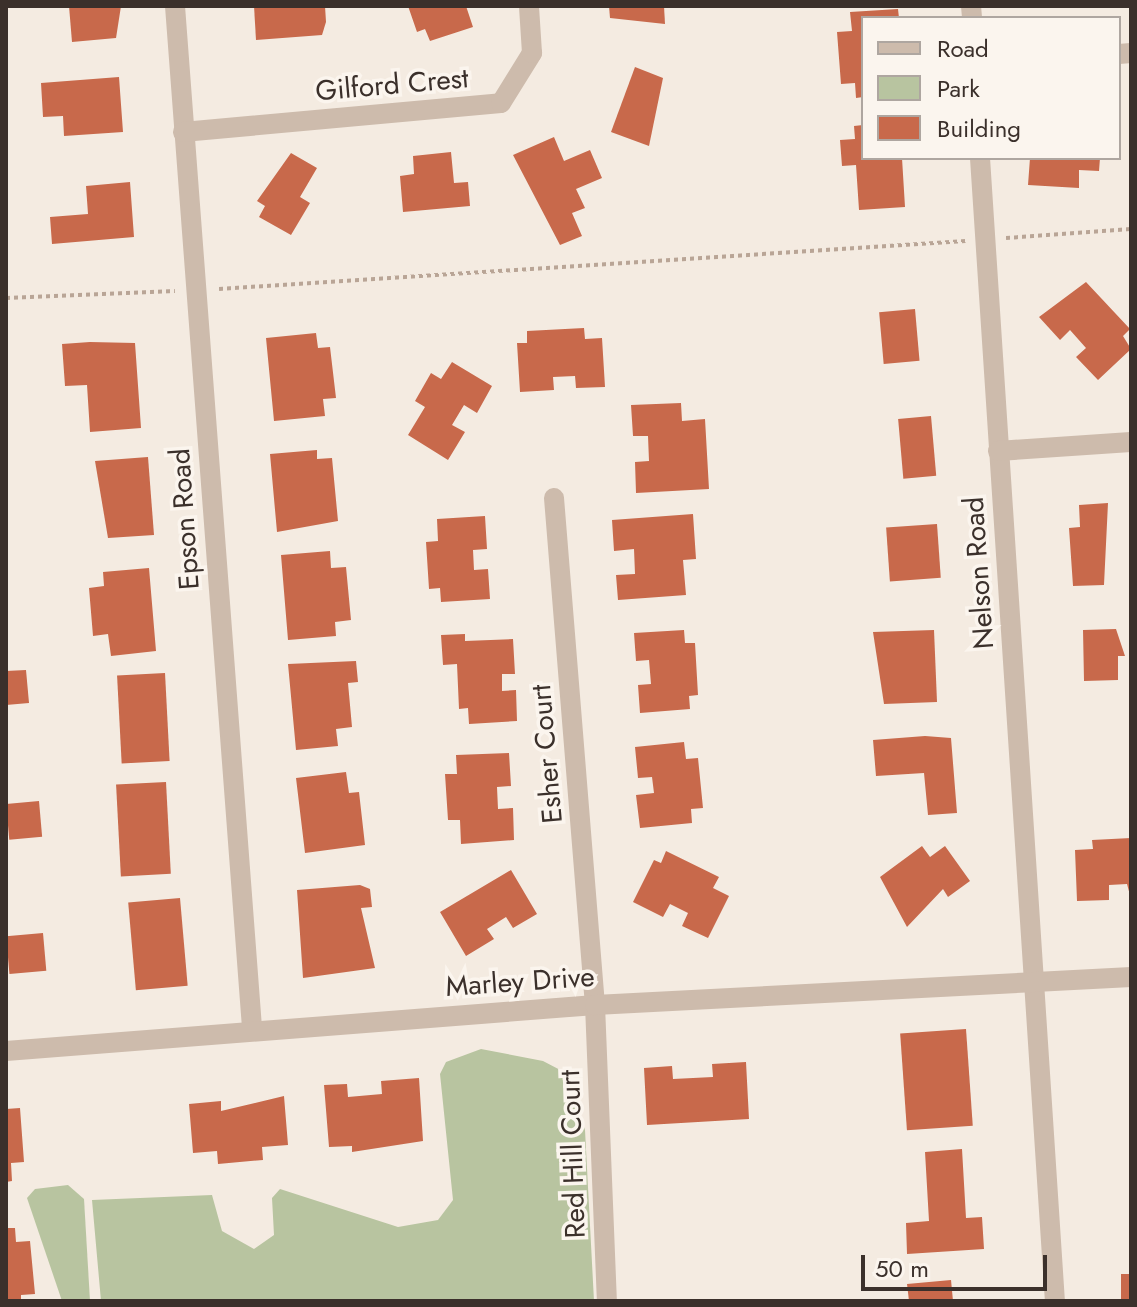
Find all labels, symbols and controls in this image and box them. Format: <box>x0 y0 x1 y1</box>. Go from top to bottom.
legend <box>861 16 1121 160</box>
text: Road <box>937 31 989 66</box>
street label: Gilford Crest <box>314 62 470 108</box>
text: Park <box>937 71 980 106</box>
text: Building <box>937 111 1021 146</box>
street label: Epson Road <box>163 447 207 591</box>
street label: Nelson Road <box>957 496 1001 650</box>
street label: Esher Court <box>524 683 570 825</box>
street label: Marley Drive <box>444 960 596 1004</box>
street label: Red Hill Court <box>553 1069 593 1239</box>
scale bar <box>865 1239 1051 1289</box>
text: 50 m <box>875 1251 929 1286</box>

